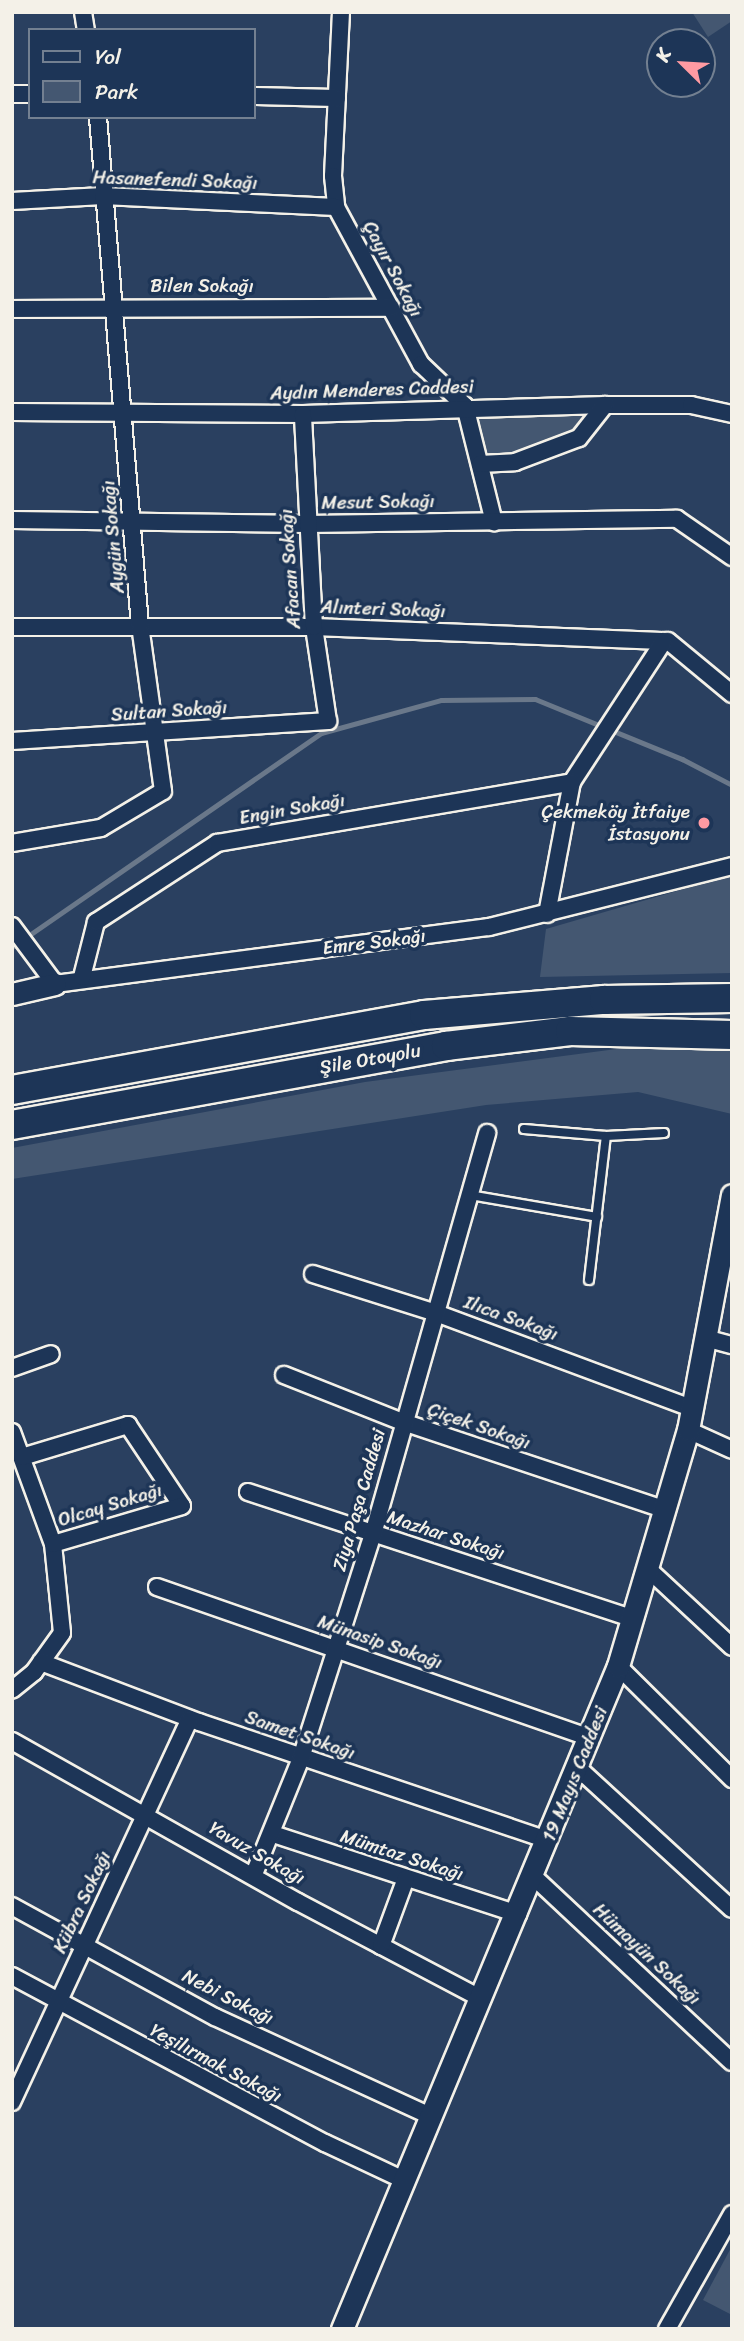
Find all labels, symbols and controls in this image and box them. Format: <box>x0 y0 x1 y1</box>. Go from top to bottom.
legend <box>28 28 256 119</box>
north arrow <box>646 28 716 98</box>
text: Yol <box>95 38 121 76</box>
text: K <box>646 43 681 67</box>
text: Park <box>95 73 138 111</box>
street label: Hasanefendi Sokağı <box>92 166 258 194</box>
street label: Çayır Sokağı <box>358 217 428 321</box>
street label: Bilen Sokağı <box>150 275 254 297</box>
street label: Aydın Menderes Caddesi <box>270 375 474 405</box>
street label: Aygün Sokağı <box>97 480 129 594</box>
street label: Mesut Sokağı <box>321 490 435 514</box>
street label: Afacan Sokağı <box>274 508 306 630</box>
street label: Alınteri Sokağı <box>320 595 446 623</box>
street label: Sultan Sokağı <box>110 696 228 726</box>
street label: Engin Sokağı <box>237 788 347 830</box>
place label: Çekmeköy İtfaiye İstasyonu <box>542 801 690 845</box>
marker: Çekmeköy İtfaiye İstasyonu <box>696 815 712 831</box>
street label: Emre Sokağı <box>321 924 427 960</box>
street label: Şile Otoyolu <box>317 1039 423 1079</box>
street label: Ilıca Sokağı <box>461 1290 561 1346</box>
street label: Çiçek Sokağı <box>425 1398 533 1454</box>
street label: Ziya Paşa Caddesi <box>328 1426 390 1574</box>
street label: Olcay Sokağı <box>55 1478 165 1532</box>
street label: Mazhar Sokağı <box>384 1505 508 1565</box>
street label: Münasip Sokağı <box>315 1610 445 1674</box>
street label: 19 Mayıs Caddesi <box>538 1704 612 1844</box>
street label: Samet Sokağı <box>242 1705 358 1765</box>
street label: Yavuz Sokağı <box>205 1816 309 1890</box>
street label: Mümtaz Sokağı <box>338 1824 466 1886</box>
street label: Kübra Sokağı <box>48 1847 116 1957</box>
street label: Hümayün Sokağı <box>588 1898 706 2010</box>
street label: Nebi Sokağı <box>178 1964 278 2030</box>
street label: Yeşilırmak Sokağı <box>146 2019 286 2107</box>

